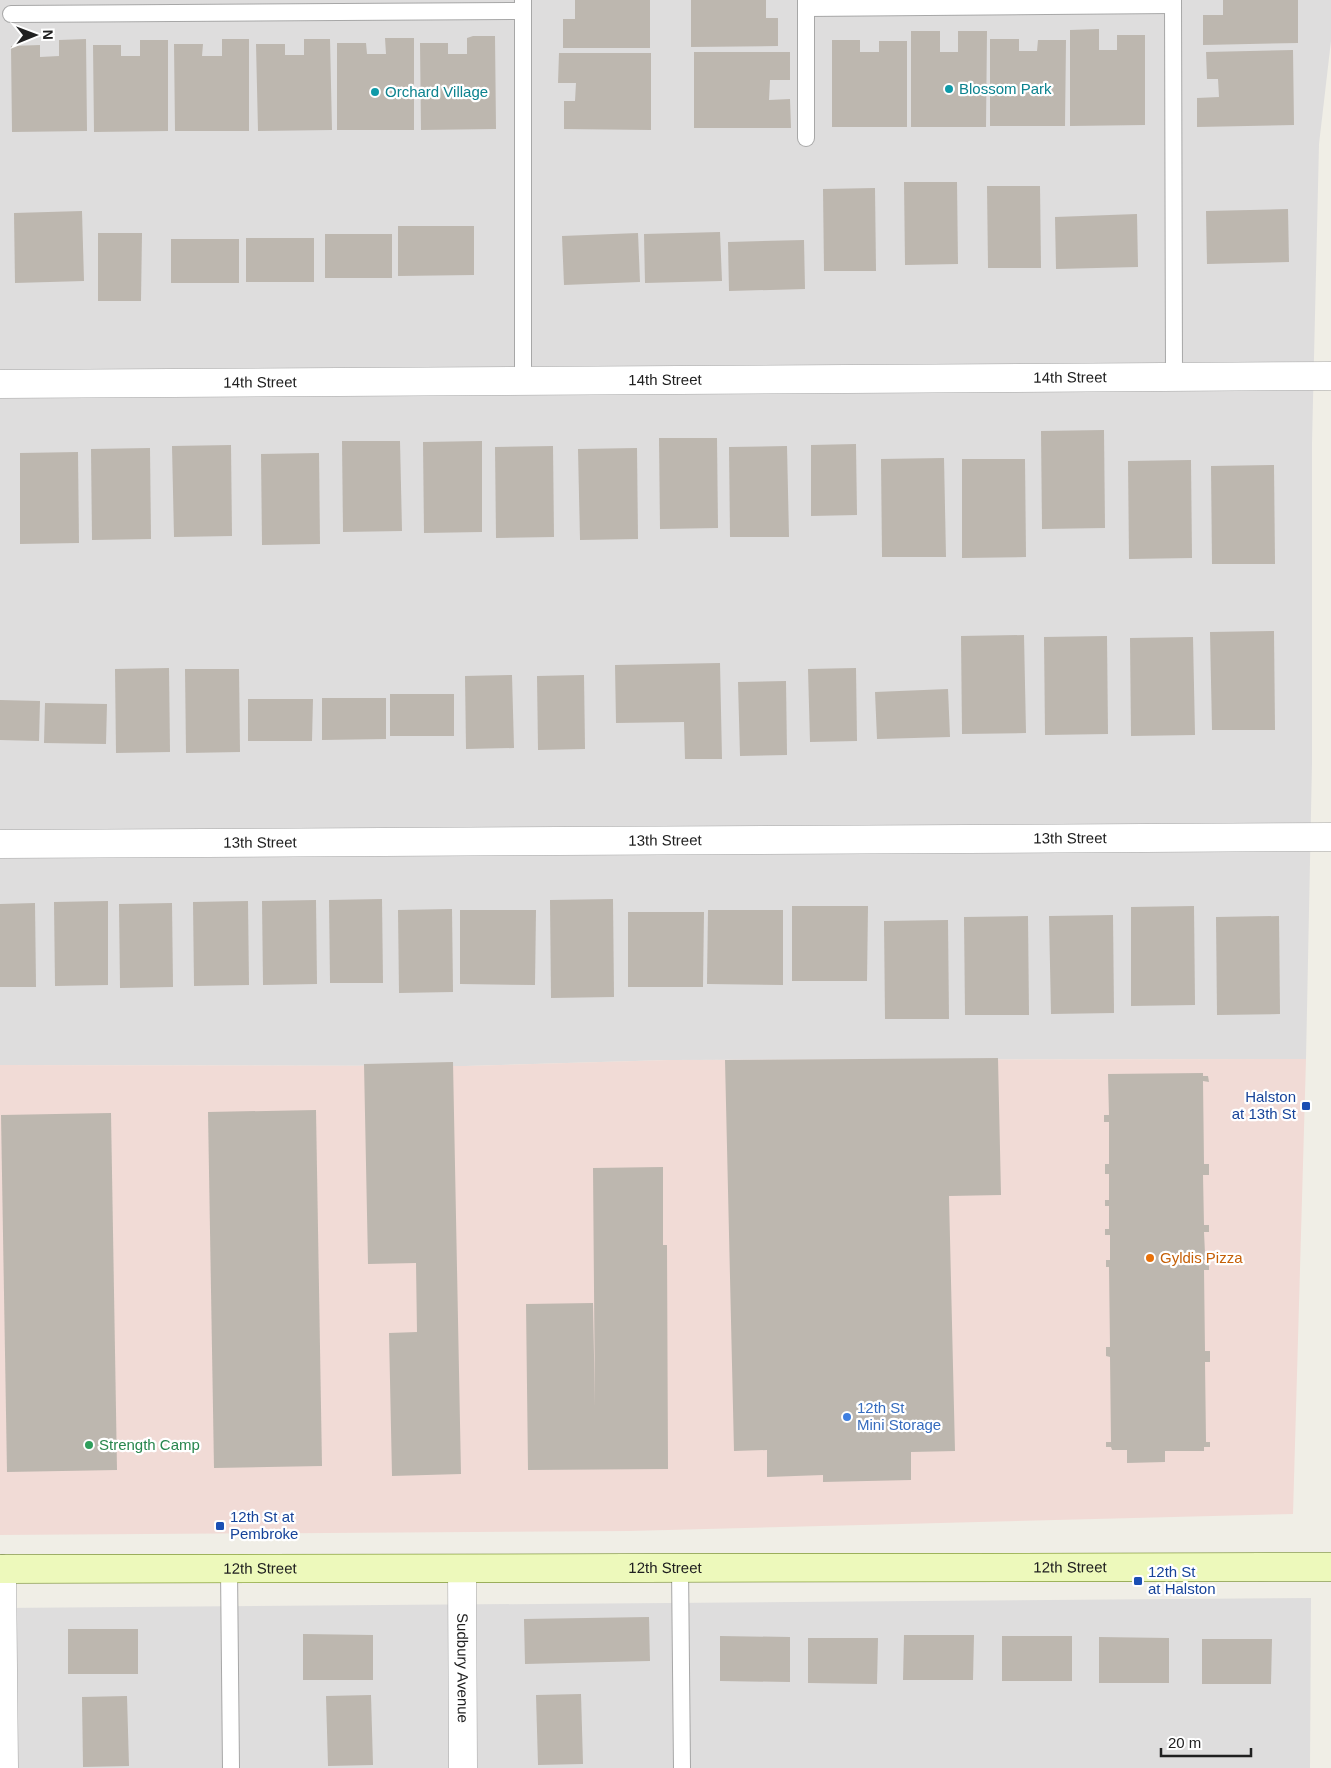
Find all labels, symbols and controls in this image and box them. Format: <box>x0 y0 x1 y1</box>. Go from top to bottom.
north arrow <box>10 10 60 60</box>
text: N <box>40 30 56 40</box>
place label: Blossom Park <box>959 80 1052 97</box>
place label: Orchard Village <box>385 83 488 100</box>
marker: Blossom Park <box>943 83 955 95</box>
marker: Orchard Village <box>369 86 381 98</box>
street label: 14th Street <box>1033 368 1108 386</box>
street label: 14th Street <box>628 371 703 388</box>
street label: 14th Street <box>223 373 298 391</box>
street label: 13th Street <box>1033 829 1108 847</box>
street label: 13th Street <box>628 831 703 849</box>
street label: 13th Street <box>223 833 298 851</box>
place label: Halston at 13th St <box>1232 1088 1297 1122</box>
marker: Halston at 13th St <box>1300 1100 1312 1112</box>
place label: Gyldis Pizza <box>1160 1249 1243 1266</box>
marker: Gyldis Pizza <box>1144 1252 1156 1264</box>
place label: 12th St Mini Storage <box>857 1399 941 1433</box>
marker: 12th St Mini Storage <box>841 1411 853 1423</box>
place label: Strength Camp <box>99 1436 200 1453</box>
marker: Strength Camp <box>83 1439 95 1451</box>
place label: 12th St at Pembroke <box>230 1508 298 1542</box>
marker: 12th St at Pembroke <box>214 1520 226 1532</box>
street label: 12th Street <box>1033 1558 1108 1575</box>
street label: 12th Street <box>628 1559 703 1576</box>
street label: 12th Street <box>223 1560 298 1577</box>
place label: 12th St at Halston <box>1148 1563 1216 1597</box>
marker: 12th St at Halston <box>1132 1575 1144 1587</box>
street label: Sudbury Avenue <box>454 1613 472 1723</box>
scale bar <box>1161 1726 1251 1758</box>
text: 20 m <box>1168 1734 1201 1751</box>

